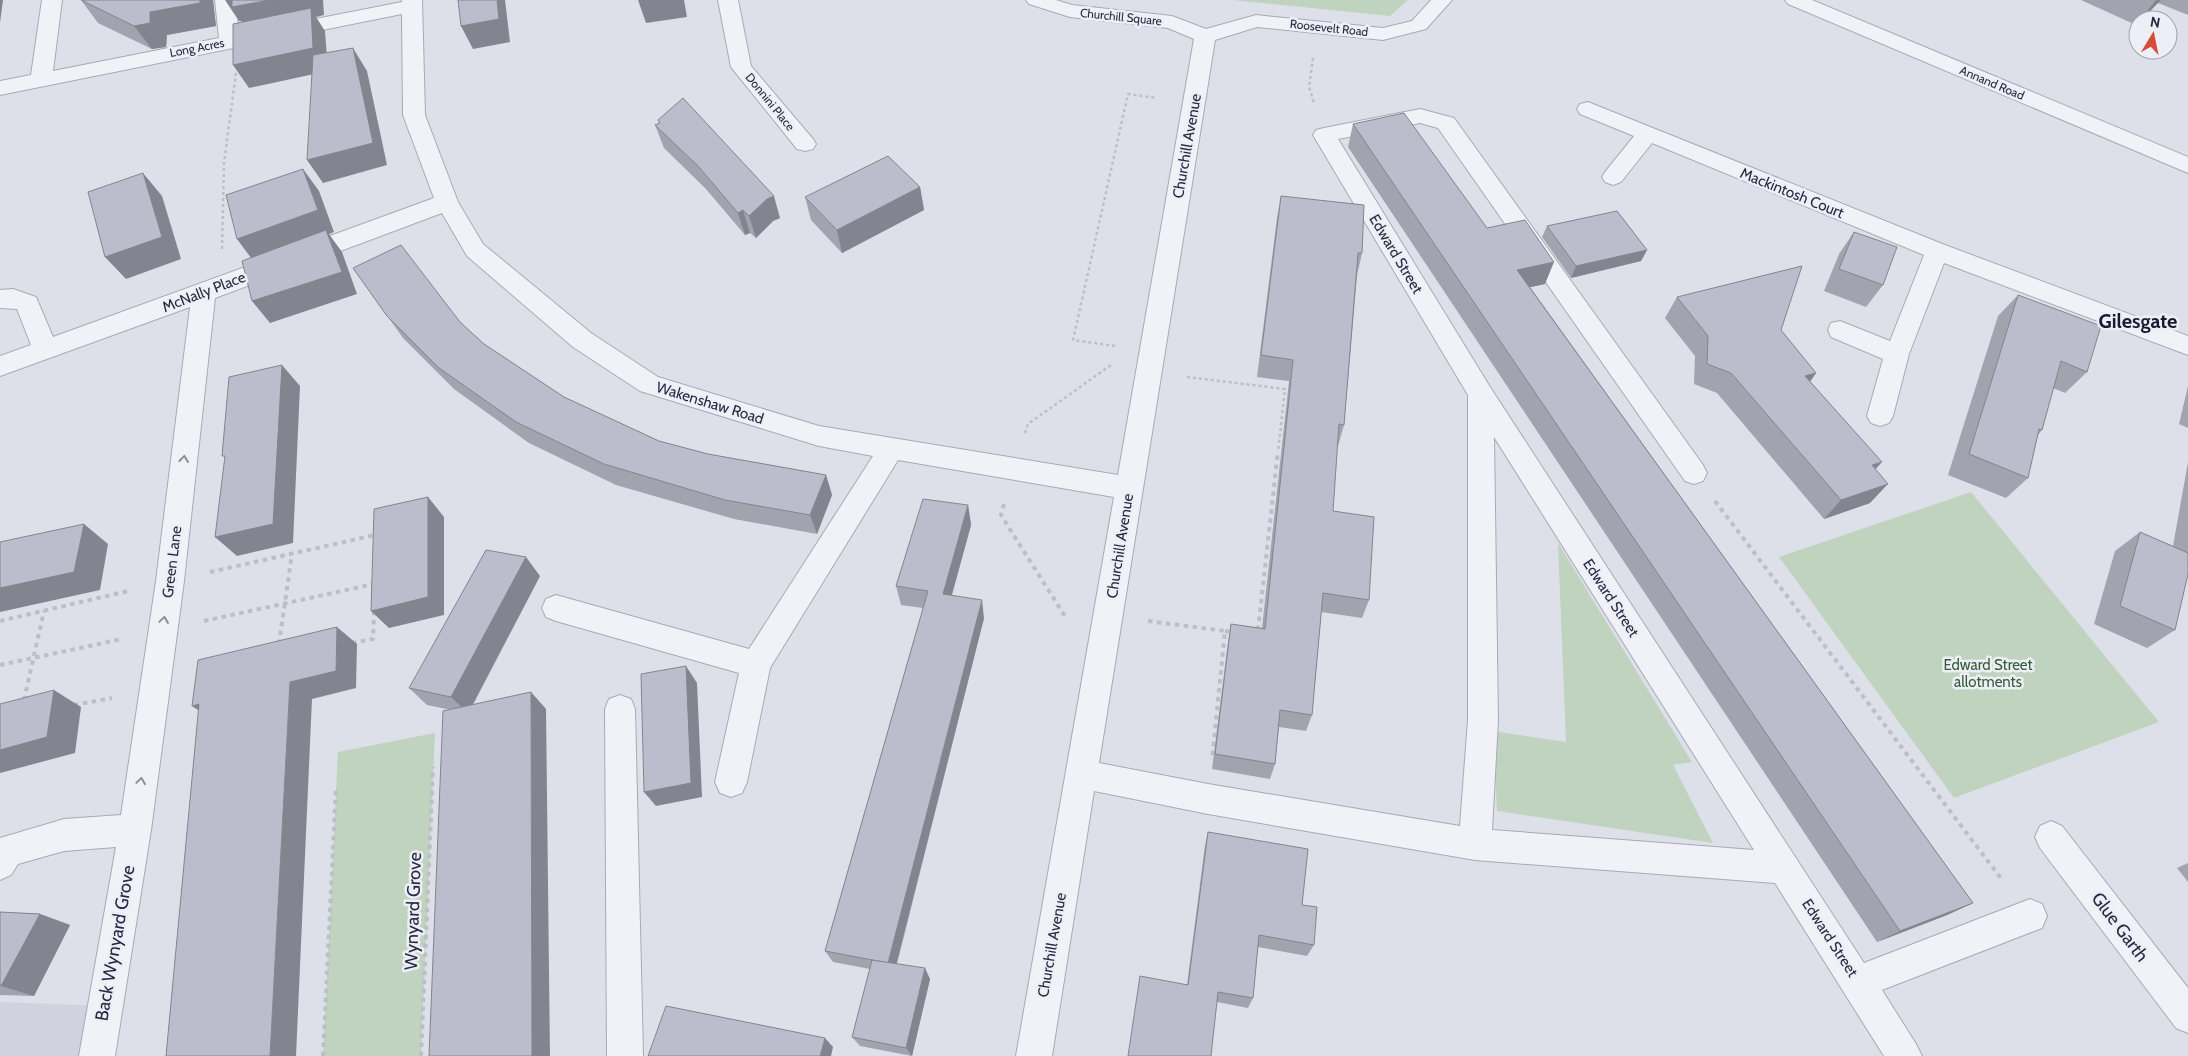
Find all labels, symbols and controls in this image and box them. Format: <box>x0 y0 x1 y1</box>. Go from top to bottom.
street label: Churchill Square <box>1079 5 1163 28</box>
north arrow <box>2128 10 2178 60</box>
text: N <box>2149 12 2162 32</box>
street label: Roosevelt Road <box>1289 16 1369 39</box>
street label: Long Acres <box>168 35 226 60</box>
street label: Annand Road <box>1958 62 2027 103</box>
street label: Donnini Place <box>743 70 798 134</box>
street label: Churchill Avenue <box>1169 92 1205 200</box>
street label: Mackintosh Court <box>1738 164 1846 222</box>
street label: Edward Street <box>1365 211 1427 297</box>
street label: McNally Place <box>160 268 249 316</box>
district label: Gilesgate <box>2099 309 2177 333</box>
street label: Wakenshaw Road <box>654 378 766 428</box>
one-way arrow <box>178 455 189 463</box>
street label: Churchill Avenue <box>1103 492 1137 600</box>
street label: Green Lane <box>159 525 185 599</box>
street label: Edward Street <box>1579 556 1643 640</box>
one-way arrow <box>158 616 169 624</box>
park label: Edward Street allotments <box>1943 656 2033 691</box>
one-way arrow <box>136 777 146 786</box>
street label: Wynyard Grove <box>400 852 426 970</box>
street label: Back Wynyard Grove <box>90 863 140 1023</box>
street label: Glue Garth <box>2087 888 2153 966</box>
street label: Churchill Avenue <box>1034 891 1070 999</box>
street label: Edward Street <box>1798 896 1862 980</box>

